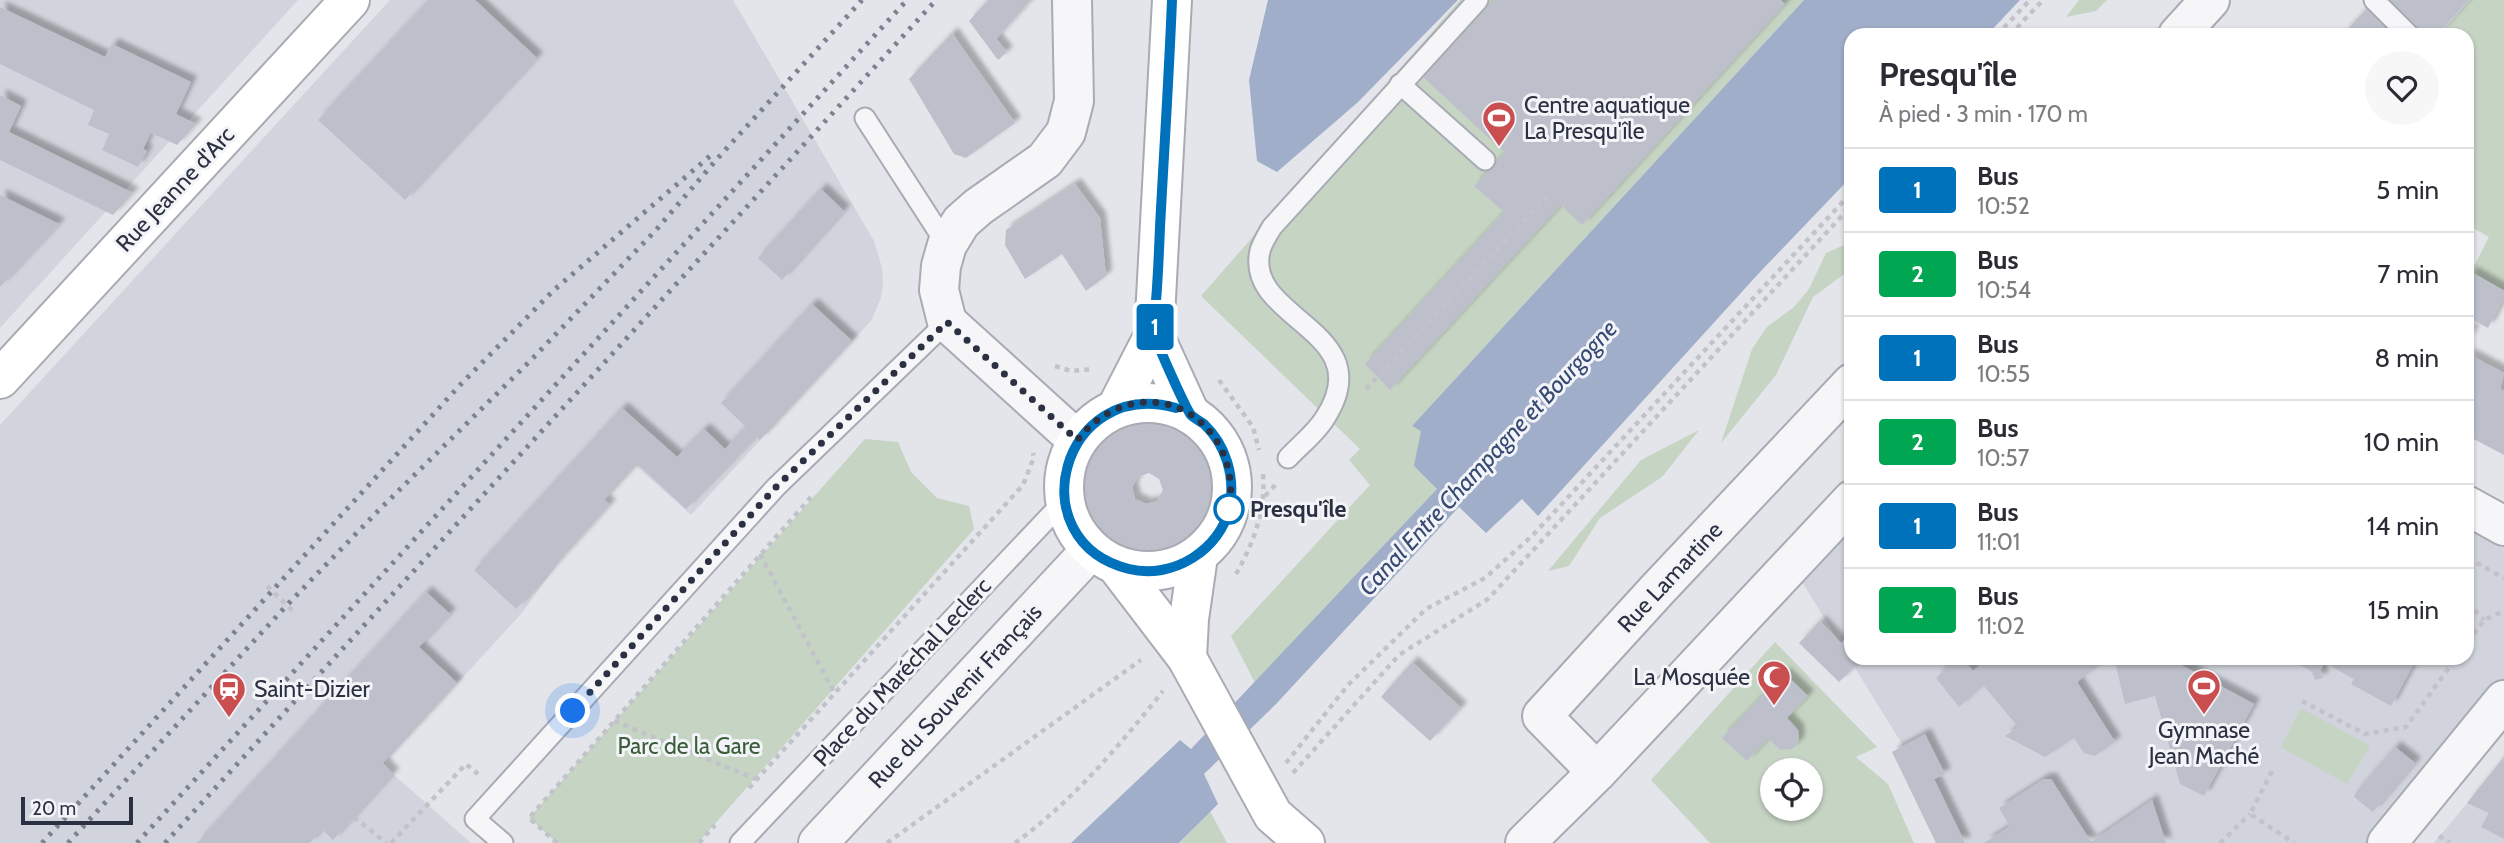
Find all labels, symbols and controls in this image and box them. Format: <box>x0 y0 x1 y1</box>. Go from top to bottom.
button: heart <box>2365 51 2439 125</box>
text: Presqu'île <box>1879 54 2017 94</box>
place label: Centre aquatique La Presqu'île <box>1524 91 1690 145</box>
sports icon: Centre aquatique La Presqu'île <box>1480 99 1518 148</box>
text: À pied · 3 min · 170 m <box>1879 100 2088 128</box>
street label: Rue Jeanne d'Arc <box>110 121 240 257</box>
text: Bus <box>1977 160 2018 192</box>
text: 5 min <box>2376 174 2439 206</box>
text: 1 <box>1913 175 1922 204</box>
text: 10:52 <box>1977 192 2030 220</box>
text: Bus <box>1977 244 2018 276</box>
text: 7 min <box>2377 258 2439 290</box>
text: 2 <box>1911 259 1924 288</box>
text: 10:54 <box>1977 276 2031 304</box>
line badge: 1 <box>1132 304 1178 350</box>
text: 1 <box>1151 312 1159 341</box>
water label: Canal Entre Champagne et Bourgogne <box>1352 314 1623 601</box>
text: Bus <box>1977 328 2018 360</box>
text: 8 min <box>2375 342 2439 374</box>
text: 1 <box>1913 343 1922 372</box>
text: 10:55 <box>1977 360 2030 388</box>
text: Bus <box>1977 412 2018 444</box>
text: 10 min <box>2364 426 2439 458</box>
text: 2 <box>1911 427 1924 456</box>
text: 10:57 <box>1977 444 2029 472</box>
marker: Presqu'île <box>1214 494 1244 524</box>
place label: Presqu'île <box>1250 495 1346 523</box>
text: Bus <box>1977 496 2018 528</box>
text: 14 min <box>2367 510 2439 542</box>
text: 1 <box>1913 511 1922 540</box>
street label: Rue Lamartine <box>1612 516 1728 638</box>
text: 11:01 <box>1977 528 2020 556</box>
street label: Place du Maréchal Leclerc <box>807 572 997 772</box>
text: Bus <box>1977 580 2018 612</box>
text: 15 min <box>2368 594 2439 626</box>
text: 2 <box>1911 595 1924 624</box>
street label: Rue du Souvenir Français <box>862 598 1048 794</box>
text: 11:02 <box>1977 612 2025 640</box>
mosque icon: La Mosquée <box>1755 658 1793 707</box>
place label: La Mosquée <box>1633 663 1750 691</box>
sports icon: Gymnase Jean Maché <box>2185 667 2223 716</box>
station icon: Saint-Dizier <box>210 670 248 719</box>
place label: Saint-Dizier <box>254 675 370 703</box>
your location <box>555 693 590 728</box>
place label: Gymnase Jean Maché <box>2148 716 2260 770</box>
park label: Parc de la Gare <box>617 732 761 760</box>
map controls <box>1760 758 1823 821</box>
button: locate <box>1760 758 1823 821</box>
scale bar <box>21 794 133 826</box>
text: 20 m <box>32 797 76 820</box>

